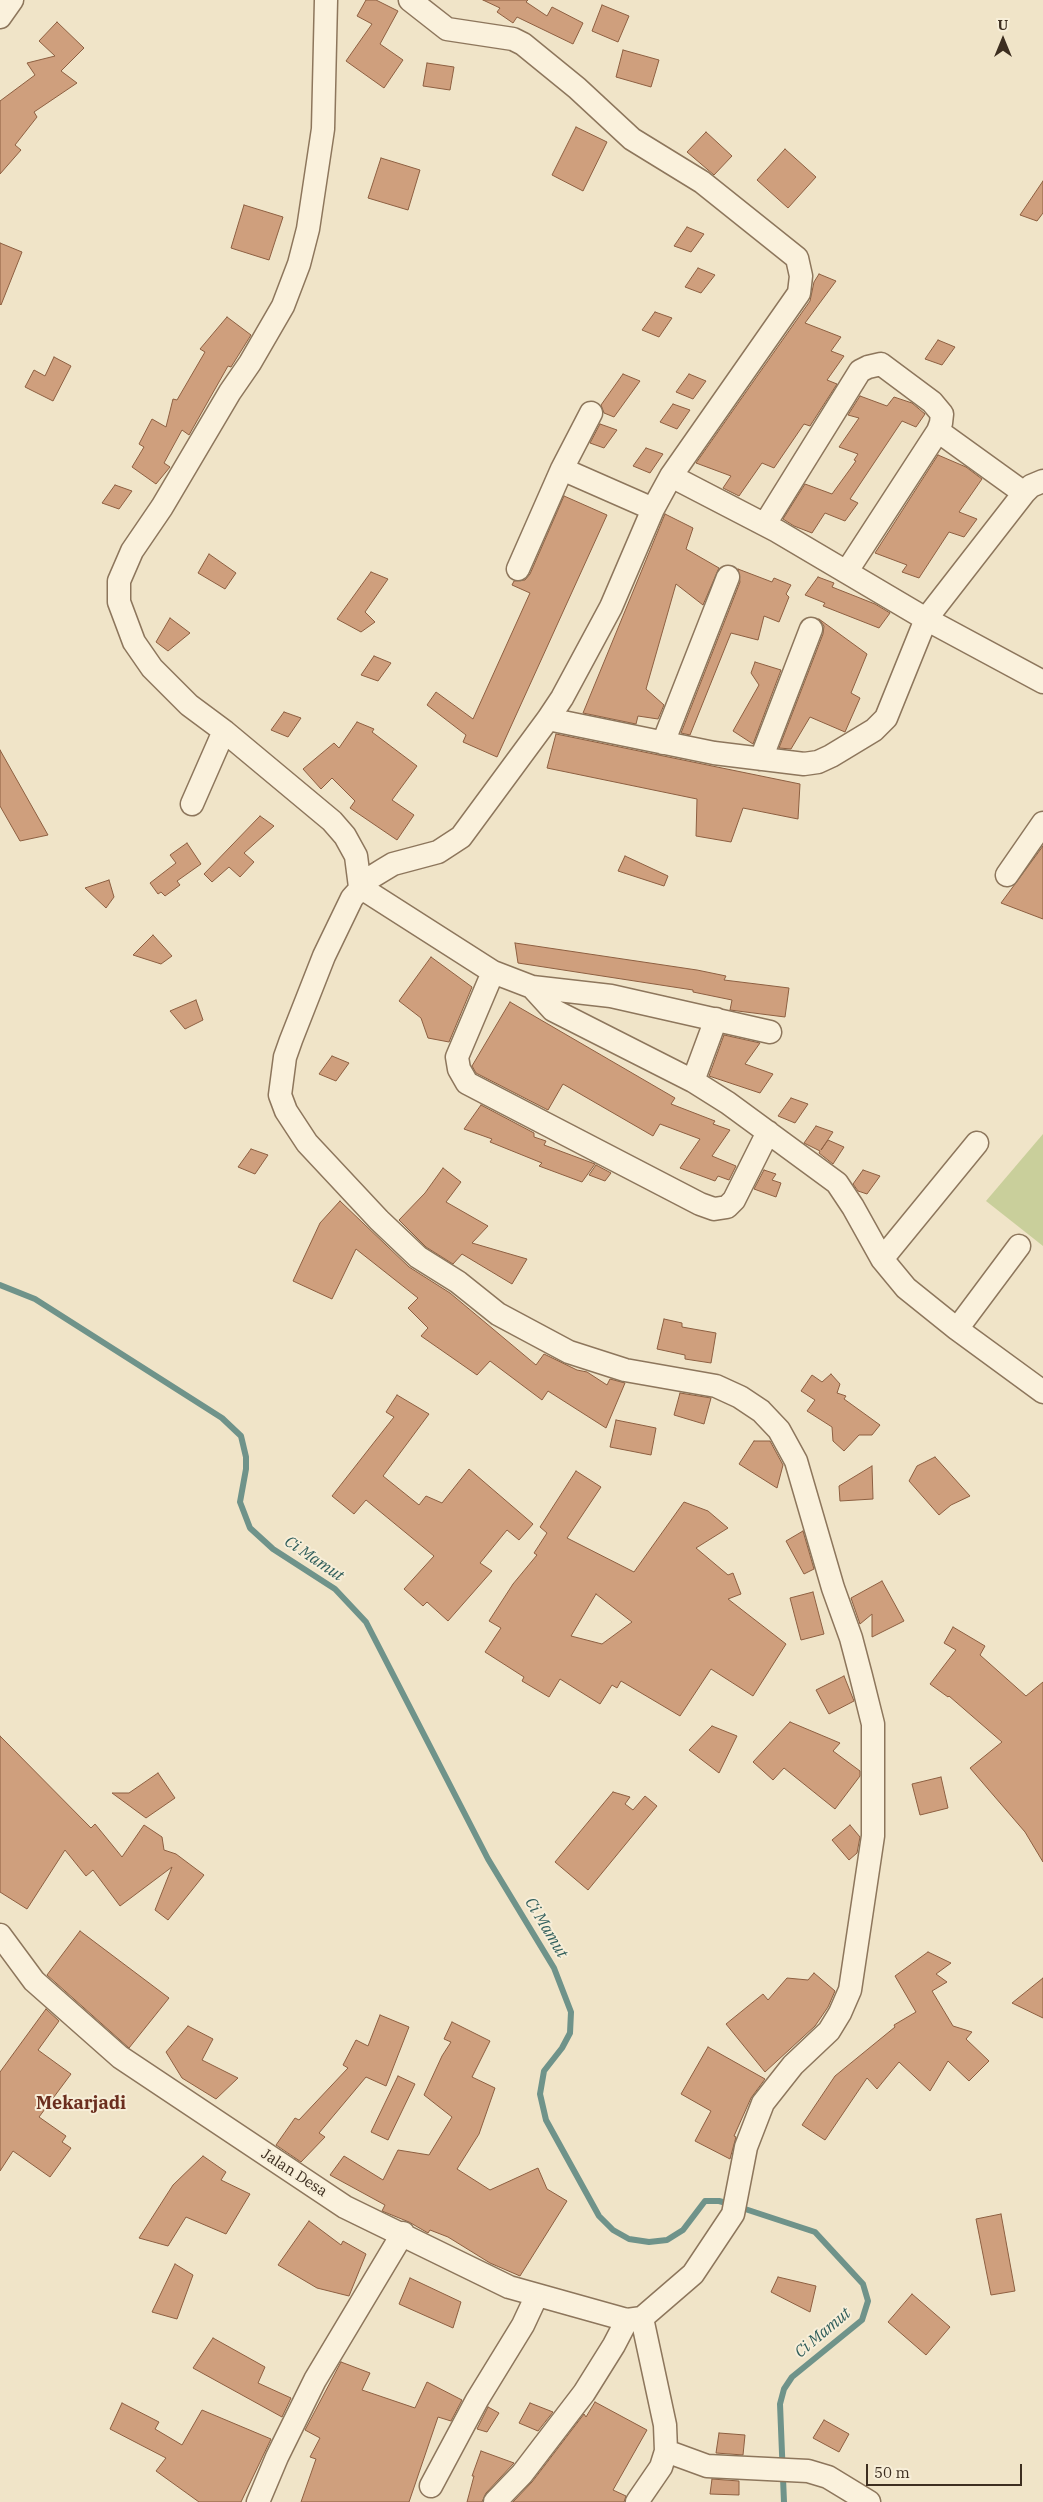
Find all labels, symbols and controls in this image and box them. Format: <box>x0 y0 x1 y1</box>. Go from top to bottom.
north arrow <box>978 15 1028 65</box>
text: U <box>998 16 1008 34</box>
water label: Ci Mamut <box>281 1532 347 1586</box>
water label: Ci Mamut <box>520 1894 572 1962</box>
district label: Mekarjadi <box>36 2093 126 2115</box>
street label: Jalan Desa <box>258 2145 330 2201</box>
water label: Ci Mamut <box>791 2304 855 2362</box>
scale bar <box>868 2454 1024 2486</box>
text: 50 m <box>874 2463 910 2482</box>

